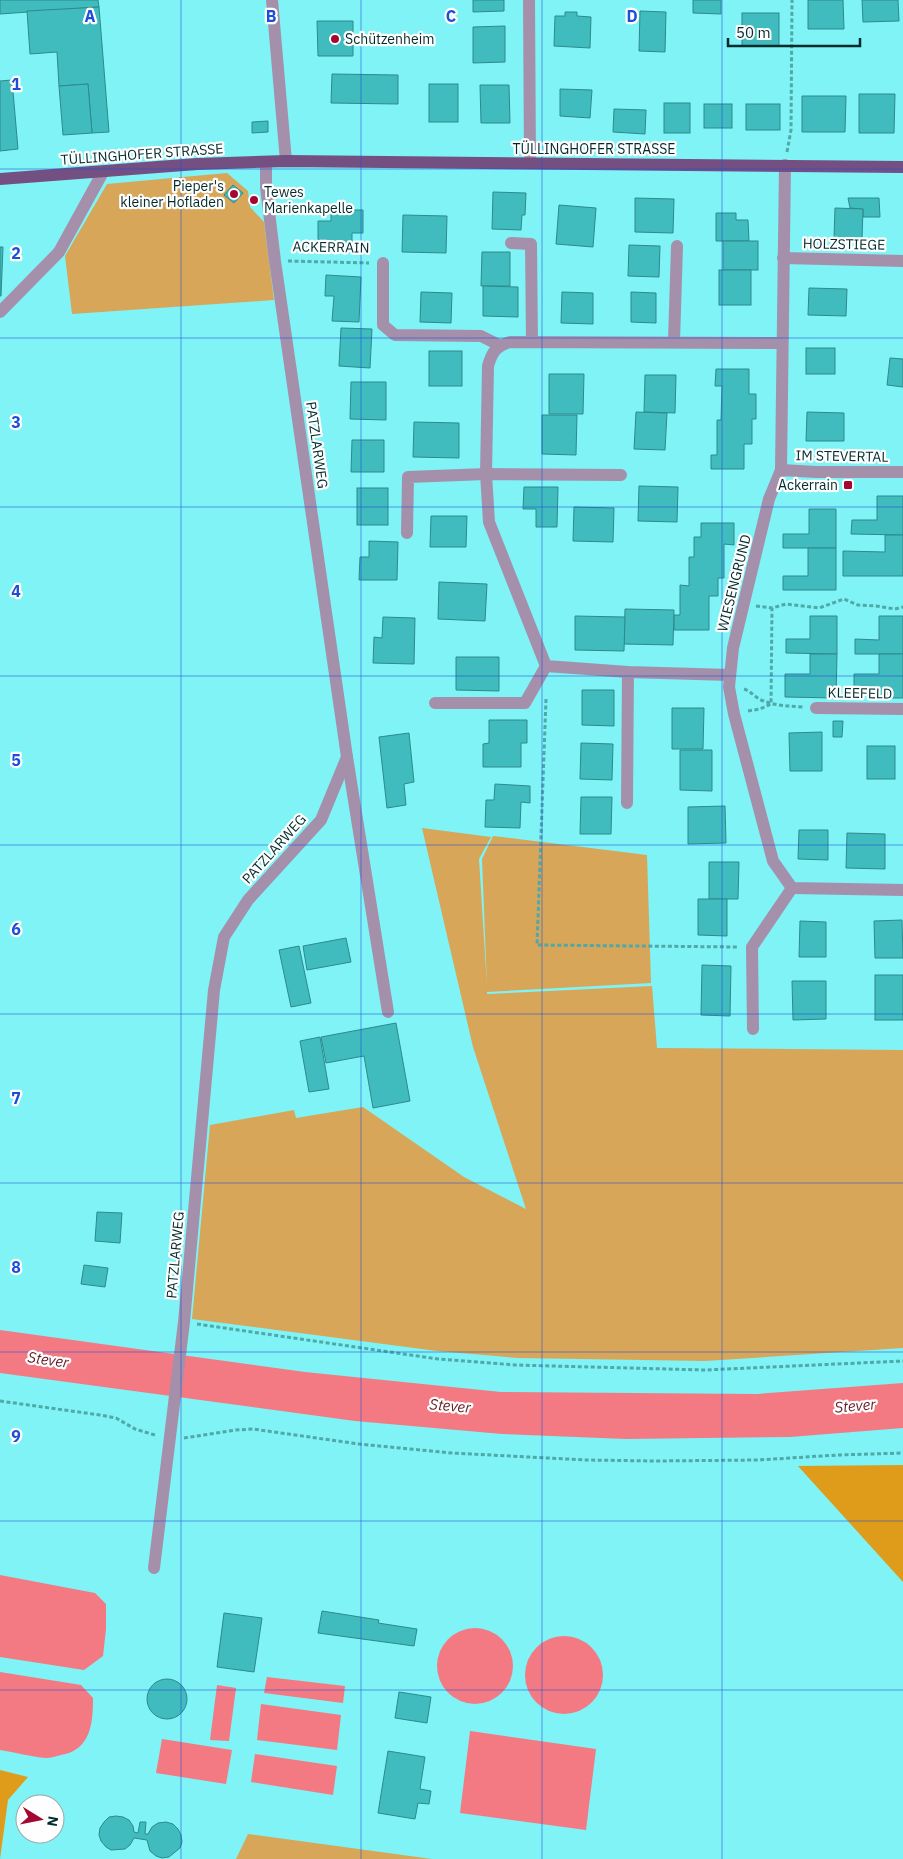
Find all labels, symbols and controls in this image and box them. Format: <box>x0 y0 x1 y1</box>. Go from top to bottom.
text: A <box>85 6 96 26</box>
text: B <box>266 6 277 26</box>
text: C <box>446 6 456 26</box>
text: D <box>626 6 638 26</box>
scale bar <box>728 15 860 47</box>
text: 50 m <box>736 23 771 42</box>
place label: Schützenheim <box>345 30 434 48</box>
marker: Schützenheim <box>329 33 341 45</box>
text: 1 <box>11 74 21 94</box>
street label: TÜLLINGHOFER STRASSE <box>60 139 224 169</box>
street label: TÜLLINGHOFER STRASSE <box>512 140 676 158</box>
place label: Pieper's kleiner Hofladen <box>120 177 224 211</box>
place label: Tewes Marienkapelle <box>264 183 353 217</box>
marker: Pieper's kleiner Hofladen <box>228 188 240 200</box>
marker: Tewes Marienkapelle <box>248 194 260 206</box>
street label: HOLZSTIEGE <box>803 234 885 254</box>
street label: ACKERRAIN <box>292 237 370 257</box>
text: 2 <box>11 243 21 263</box>
street label: PATZLARWEG <box>302 400 332 490</box>
text: 3 <box>11 412 21 432</box>
street label: IM STEVERTAL <box>796 446 888 466</box>
place label: Ackerrain <box>778 476 838 494</box>
marker: Ackerrain <box>842 479 854 491</box>
street label: WIESENGRUND <box>713 532 755 634</box>
text: 4 <box>11 581 21 601</box>
street label: KLEEFELD <box>828 683 892 703</box>
text: 5 <box>11 750 21 770</box>
street label: PATZLARWEG <box>238 810 310 888</box>
text: 6 <box>11 919 21 939</box>
text: 7 <box>11 1088 21 1108</box>
street label: PATZLARWEG <box>162 1211 188 1299</box>
text: 8 <box>11 1257 21 1277</box>
water label: Stever <box>26 1347 70 1372</box>
water label: Stever <box>429 1394 472 1417</box>
water label: Stever <box>834 1394 877 1417</box>
text: 9 <box>11 1426 21 1446</box>
north arrow <box>15 1794 65 1844</box>
text: N <box>43 1815 63 1828</box>

